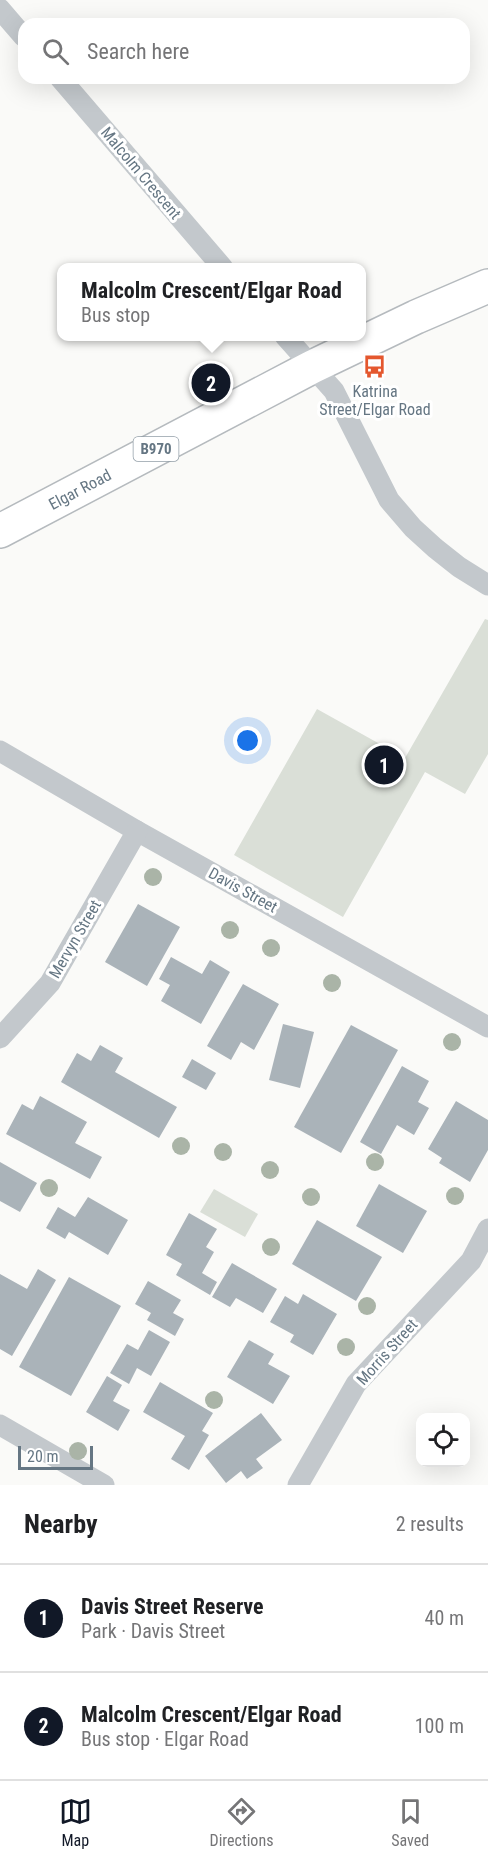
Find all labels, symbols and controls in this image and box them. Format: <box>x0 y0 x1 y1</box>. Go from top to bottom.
search box <box>18 18 470 84</box>
icon: search <box>39 35 72 68</box>
text: Search here <box>87 39 189 64</box>
street label: Malcolm Crescent <box>97 123 185 223</box>
popup <box>57 263 366 341</box>
text: Malcolm Crescent/Elgar Road <box>81 278 342 303</box>
text: Bus stop <box>81 303 150 327</box>
bus stop icon: Katrina Street/Elgar Road <box>362 353 388 379</box>
pin: 2 <box>192 360 230 406</box>
place label: Katrina Street/Elgar Road <box>319 382 431 419</box>
road number: B970 <box>134 437 178 461</box>
street label: Elgar Road <box>45 465 114 513</box>
your location <box>233 726 262 755</box>
pin: 1 <box>364 742 404 788</box>
street label: Davis Street <box>205 863 281 917</box>
street label: Mervyn Street <box>45 896 105 981</box>
street label: Morris Street <box>353 1315 422 1389</box>
map controls <box>416 1413 470 1467</box>
button: locate <box>416 1413 470 1467</box>
scale bar <box>18 1443 93 1470</box>
text: 20 m <box>27 1447 59 1466</box>
text: Nearby <box>24 1509 98 1539</box>
text: 2 results <box>396 1512 464 1536</box>
text: Davis Street Reserve <box>81 1594 264 1619</box>
text: 1 <box>38 1606 49 1630</box>
text: 40 m <box>425 1606 464 1630</box>
text: Park · Davis Street <box>81 1619 225 1643</box>
text: Malcolm Crescent/Elgar Road <box>81 1702 342 1727</box>
text: 2 <box>38 1714 49 1738</box>
text: 100 m <box>415 1714 464 1738</box>
text: Bus stop · Elgar Road <box>81 1727 249 1751</box>
tab: Map <box>59 1795 92 1850</box>
tab: Directions <box>210 1795 273 1850</box>
tab: Saved <box>391 1795 429 1850</box>

